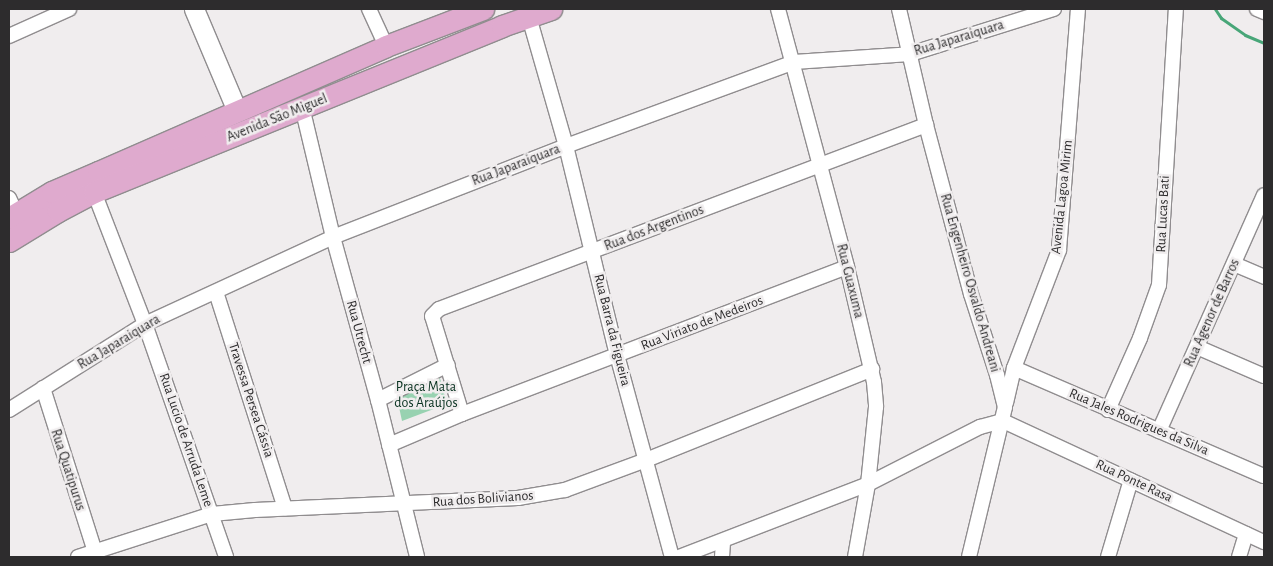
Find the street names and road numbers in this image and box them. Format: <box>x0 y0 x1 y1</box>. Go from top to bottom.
street label: Rua Japaraiquara <box>912 16 1006 60</box>
street label: Avenida São Miguel <box>224 90 330 146</box>
street label: Avenida Lagoa Mirim <box>1048 139 1076 255</box>
street label: Rua Japaraiquara <box>470 140 562 190</box>
street label: Rua Lucas Bati <box>1153 175 1173 253</box>
street label: Rua Engenheiro Osvaldo Andreani <box>936 192 1004 374</box>
street label: Rua dos Argentinos <box>602 201 706 255</box>
street label: Rua Guaxuma <box>833 242 867 320</box>
street label: Rua Agenor de Barros <box>1181 256 1243 370</box>
street label: Rua Barra da Figueira <box>590 272 634 388</box>
street label: Rua Viriato de Medeiros <box>639 292 765 354</box>
street label: Rua Utrecht <box>343 299 375 365</box>
street label: Rua Japaraiquara <box>75 311 163 373</box>
street label: Travessa Persea Cássia <box>224 340 278 460</box>
street label: Rua Lucio de Arruda Leme <box>155 371 217 509</box>
street label: Rua Jales Rodrigues da Silva <box>1067 385 1211 459</box>
street label: Rua Quatipurus <box>47 427 89 513</box>
street label: Rua Ponte Rasa <box>1093 456 1175 506</box>
street label: Rua dos Bolivianos <box>432 487 534 511</box>

